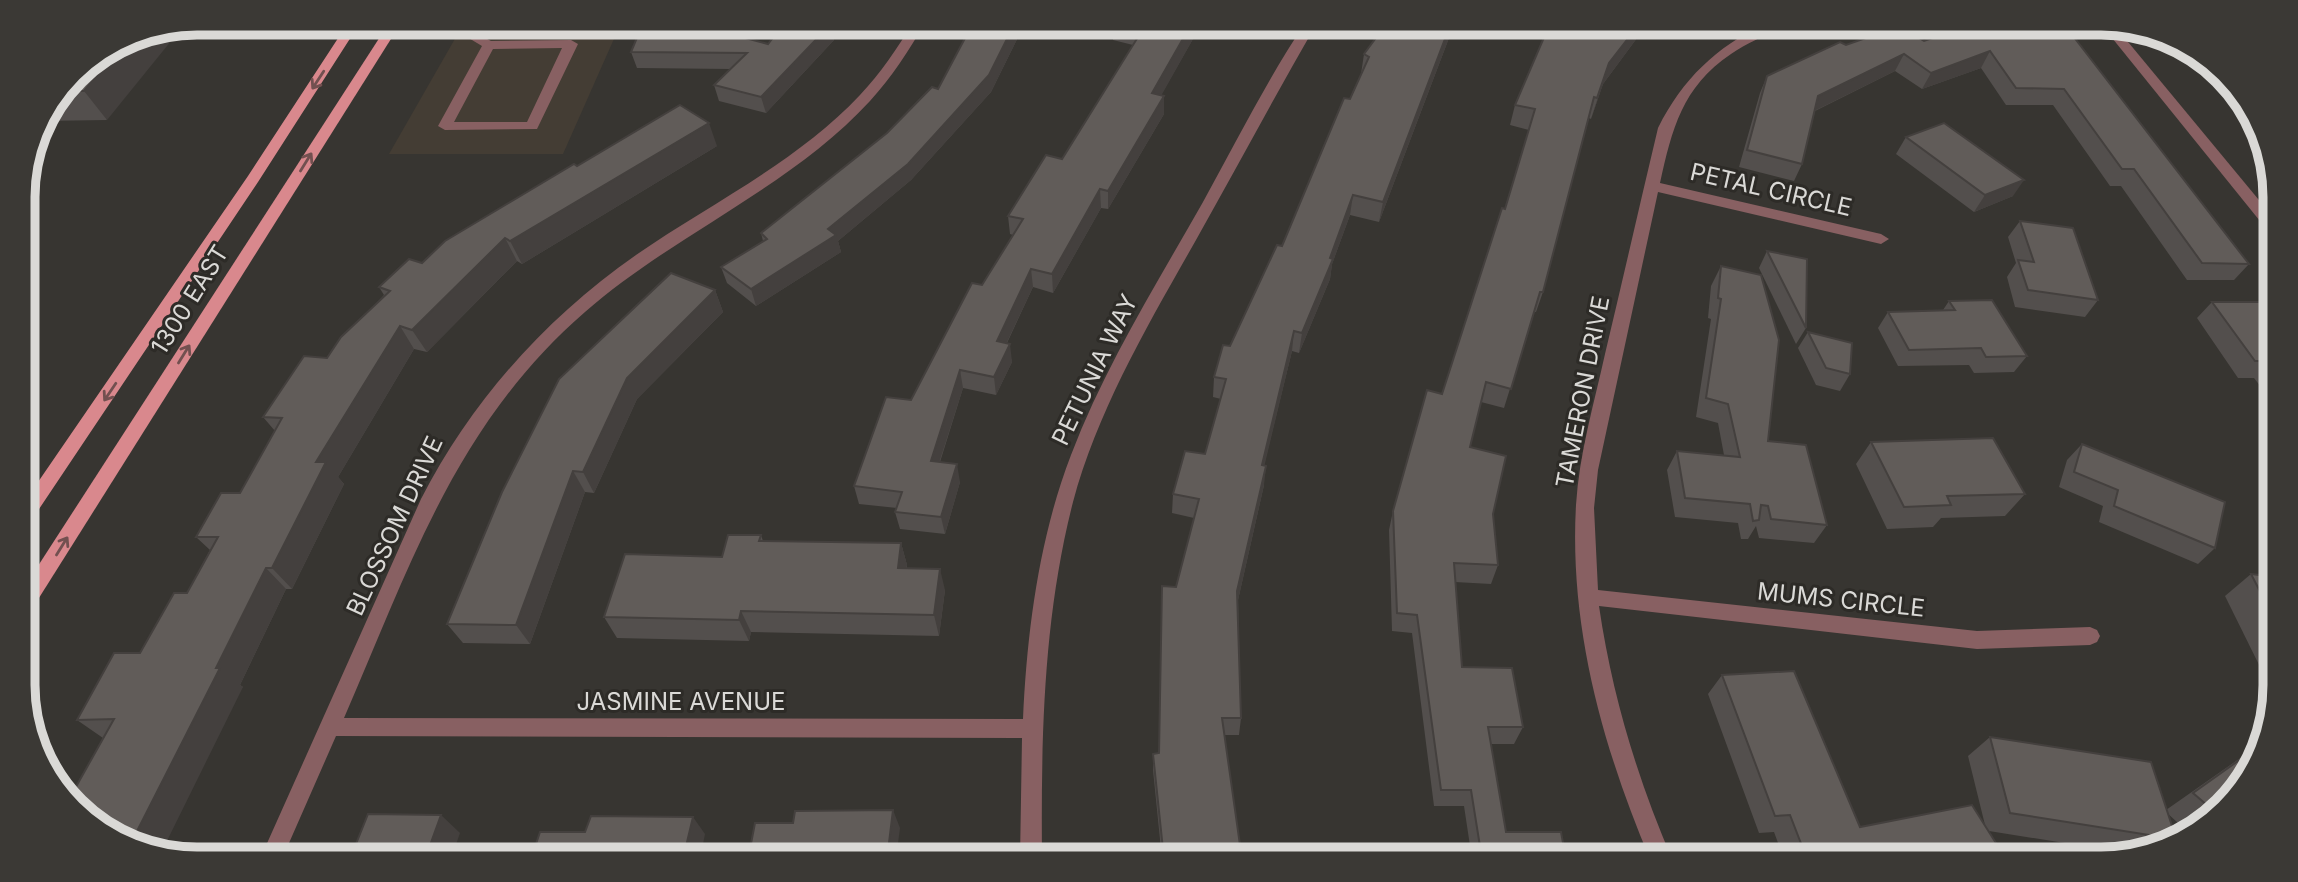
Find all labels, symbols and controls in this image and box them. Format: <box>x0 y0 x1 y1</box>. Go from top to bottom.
one-way arrow <box>310 70 325 89</box>
one-way arrow <box>299 153 314 172</box>
street label: PETAL CIRCLE <box>1687 157 1855 222</box>
street label: 1300 EAST <box>145 240 235 360</box>
street label: PETUNIA WAY <box>1046 290 1144 450</box>
street label: TAMERON DRIVE <box>1550 293 1615 490</box>
one-way arrow <box>177 345 192 364</box>
one-way arrow <box>103 381 117 401</box>
street label: BLOSSOM DRIVE <box>340 431 449 620</box>
one-way arrow <box>55 537 69 556</box>
street label: MUMS CIRCLE <box>1756 576 1926 623</box>
street label: JASMINE AVENUE <box>577 687 785 716</box>

